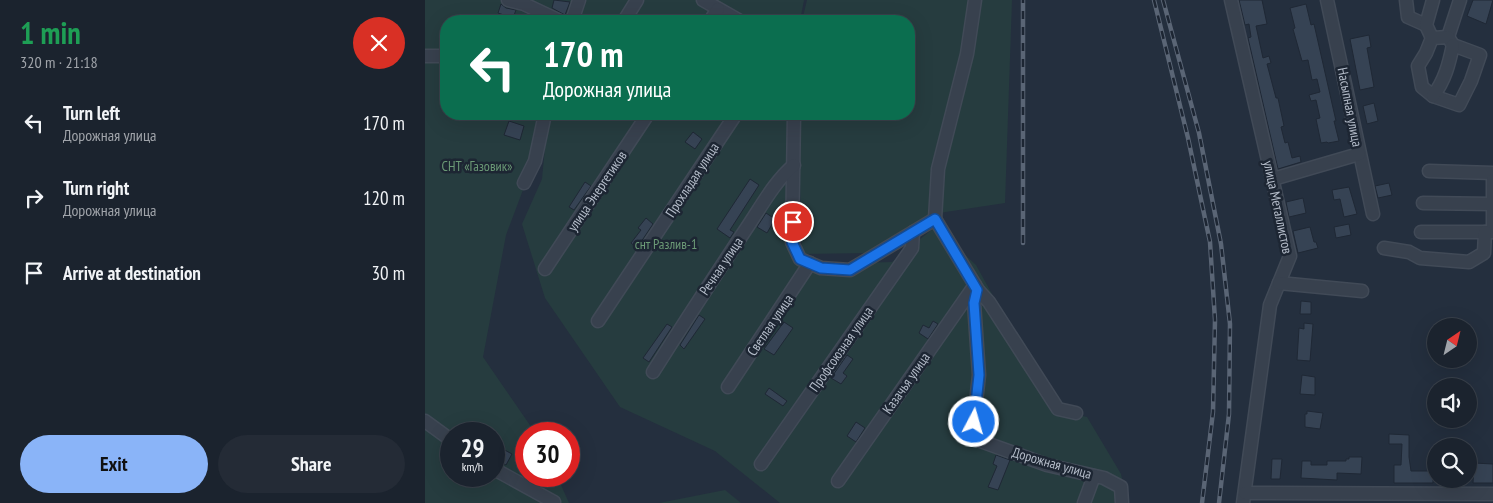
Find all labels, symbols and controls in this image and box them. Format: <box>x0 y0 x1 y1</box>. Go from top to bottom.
text: 1 min <box>20 13 81 52</box>
button: close <box>353 17 405 69</box>
text: 170 m <box>543 31 624 77</box>
icon: left <box>460 35 525 100</box>
text: 320 m · 21:18 <box>20 52 98 72</box>
street label: Насыпная улица <box>1333 66 1367 148</box>
text: Дорожная улица <box>543 75 671 103</box>
text: Turn left <box>63 101 120 125</box>
icon: left <box>20 109 48 137</box>
text: 170 m <box>363 111 405 135</box>
text: Дорожная улица <box>63 125 156 145</box>
street label: Прохладая улица <box>661 139 723 221</box>
street label: улица Энергетиков <box>563 147 631 235</box>
park label: СНТ «Газовик» <box>441 157 513 175</box>
street label: улица Металлистов <box>1259 159 1297 256</box>
text: Turn right <box>63 176 129 200</box>
icon: right <box>20 184 48 212</box>
text: 120 m <box>363 186 405 210</box>
text: Дорожная улица <box>63 200 156 220</box>
pin <box>772 201 814 243</box>
icon: arrive <box>779 208 807 236</box>
street label: Речная улица <box>695 234 747 298</box>
park label: снт Разлив-1 <box>635 235 697 253</box>
icon: arrive <box>20 259 48 287</box>
text: Arrive at destination <box>63 261 201 285</box>
text: 30 m <box>372 261 405 285</box>
street label: Светлая улица <box>743 291 797 359</box>
street label: Профсоюзная улица <box>805 303 877 395</box>
north arrow <box>1427 318 1477 368</box>
map controls <box>1427 318 1477 488</box>
street label: Казачья улица <box>878 349 934 417</box>
button: sound <box>1427 378 1477 428</box>
position arrow <box>947 395 999 447</box>
speed limit sign: 30 <box>515 422 580 487</box>
text: 29 <box>461 432 484 464</box>
button: Exit <box>20 435 208 493</box>
button: Share <box>218 435 405 493</box>
button: search <box>1427 438 1477 488</box>
street label: Дорожная улица <box>1010 443 1094 483</box>
text: km/h <box>462 459 483 474</box>

